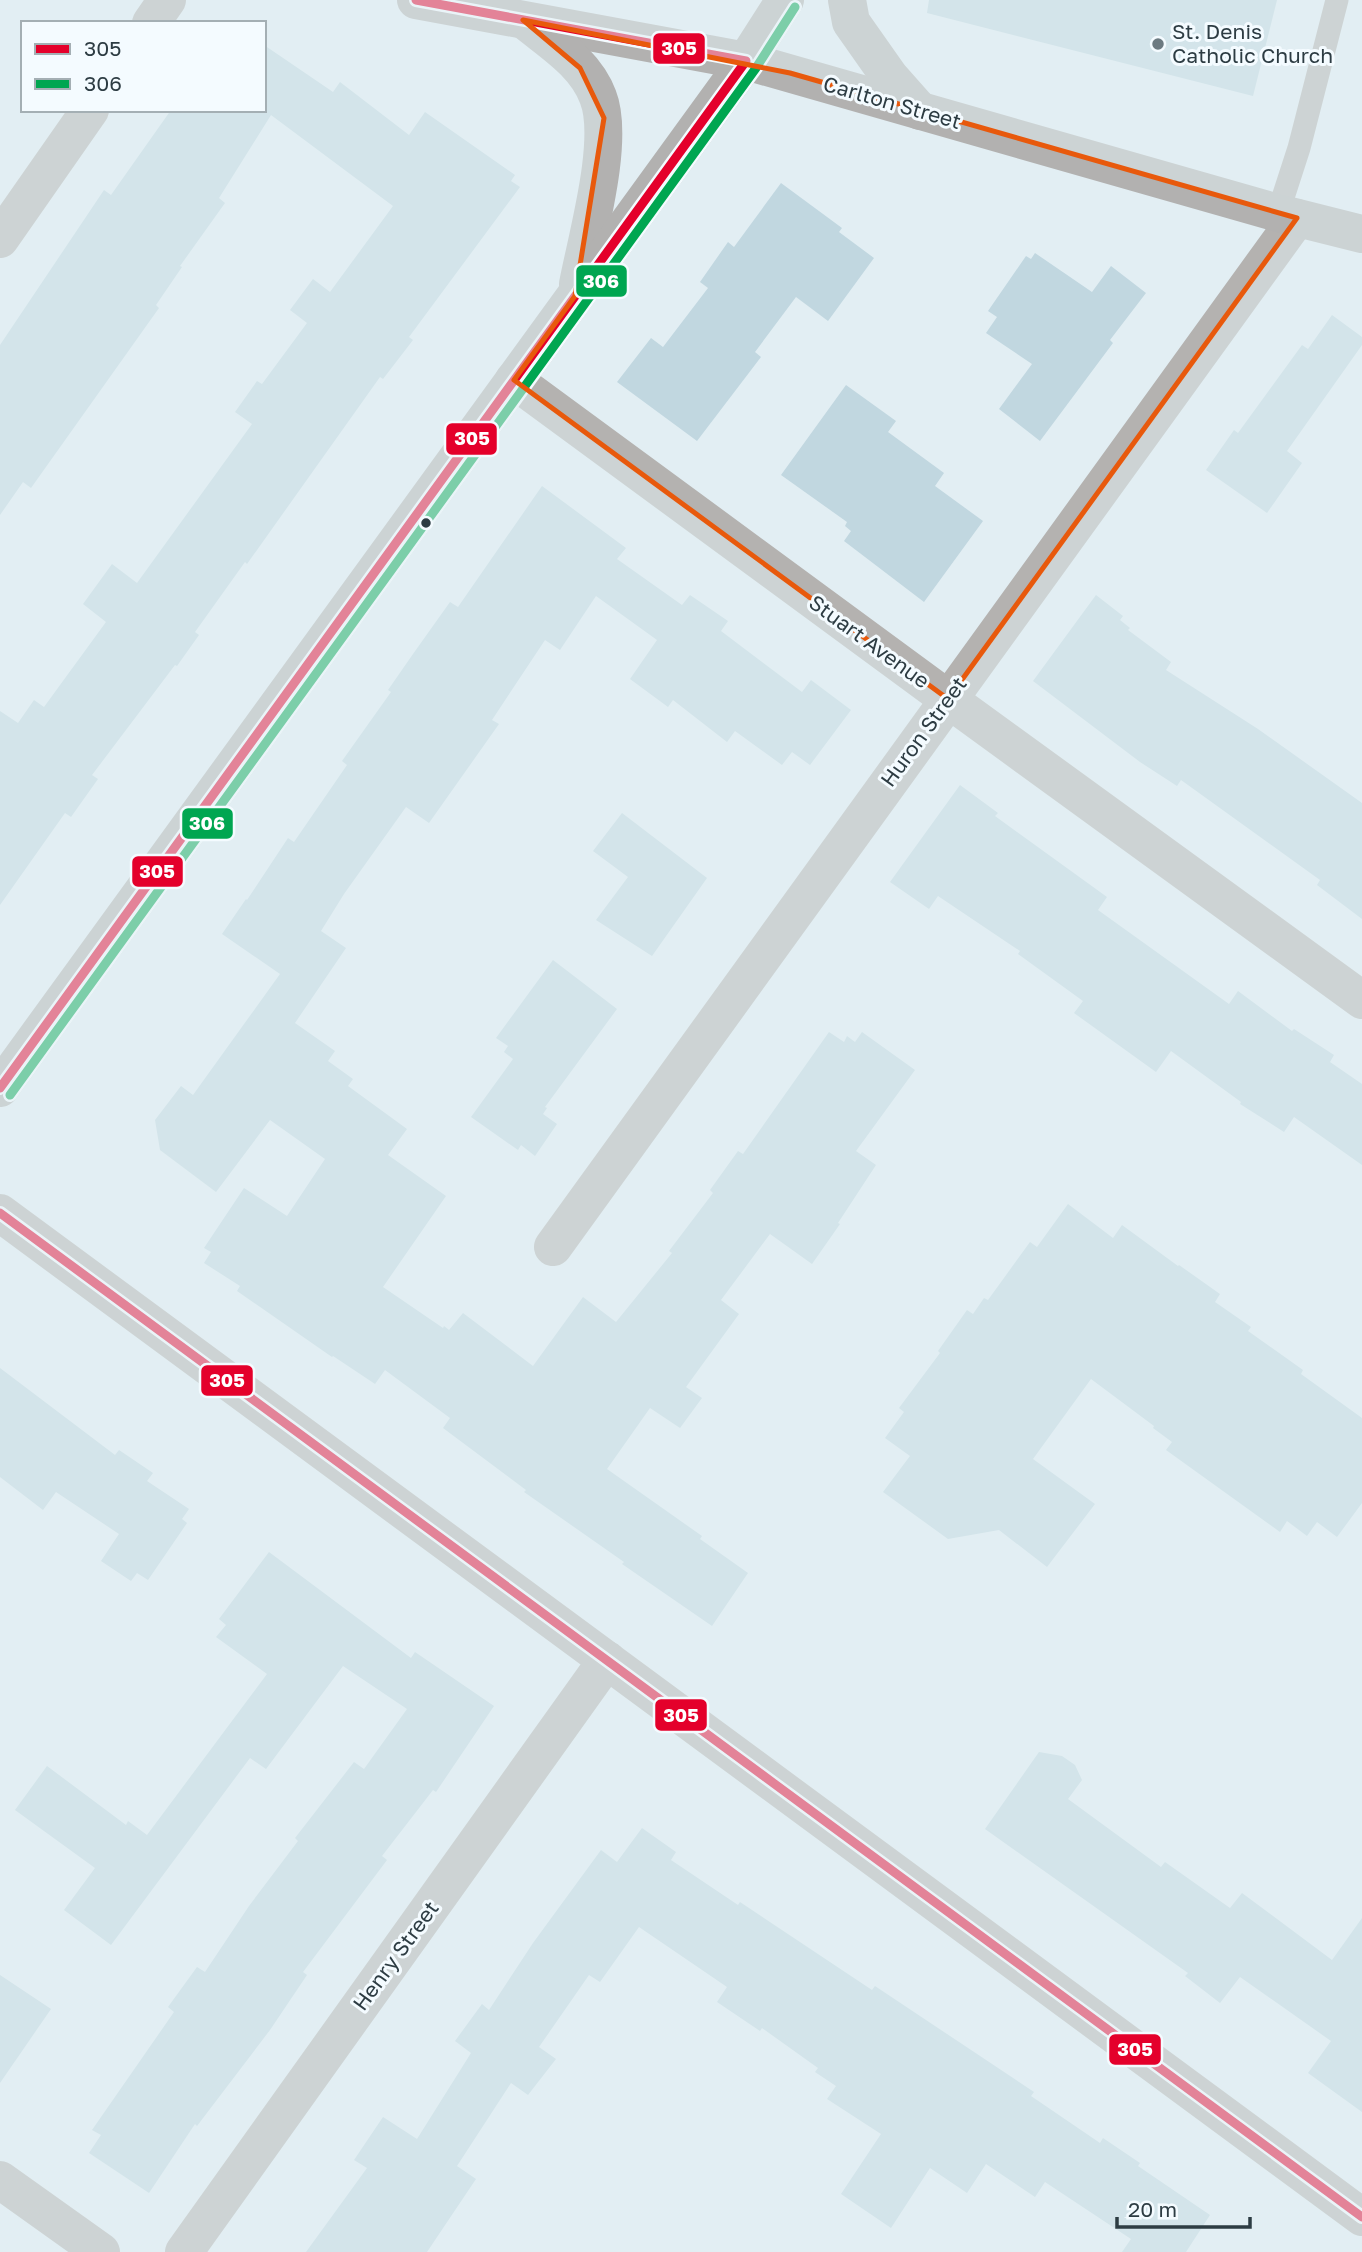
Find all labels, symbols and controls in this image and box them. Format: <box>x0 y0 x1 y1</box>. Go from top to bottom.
place label: St. Denis Catholic Church <box>1172 18 1333 68</box>
legend <box>21 21 266 112</box>
line badge: 305 <box>652 32 706 65</box>
text: 305 <box>84 35 122 61</box>
text: 305 <box>661 36 697 59</box>
marker: St. Denis Catholic Church <box>1150 36 1166 52</box>
text: 306 <box>84 70 122 96</box>
street label: Carlton Street <box>820 70 964 134</box>
line badge: 306 <box>575 264 628 298</box>
text: 306 <box>583 269 619 292</box>
line badge: 305 <box>445 422 498 456</box>
text: 305 <box>454 426 490 449</box>
unlabelled marker <box>419 516 433 530</box>
street label: Stuart Avenue <box>804 589 935 694</box>
street label: Huron Street <box>875 671 972 791</box>
line badge: 306 <box>181 807 234 840</box>
text: 306 <box>189 811 225 834</box>
line badge: 305 <box>131 855 184 888</box>
text: 305 <box>139 859 175 882</box>
line badge: 305 <box>200 1364 254 1397</box>
text: 305 <box>209 1368 245 1391</box>
line badge: 305 <box>654 1698 708 1732</box>
text: 305 <box>663 1703 699 1726</box>
street label: Henry Street <box>347 1896 444 2015</box>
line badge: 305 <box>1108 2033 1162 2066</box>
text: 305 <box>1117 2037 1153 2060</box>
scale bar <box>1117 2186 1250 2230</box>
text: 20 m <box>1128 2196 1177 2222</box>

